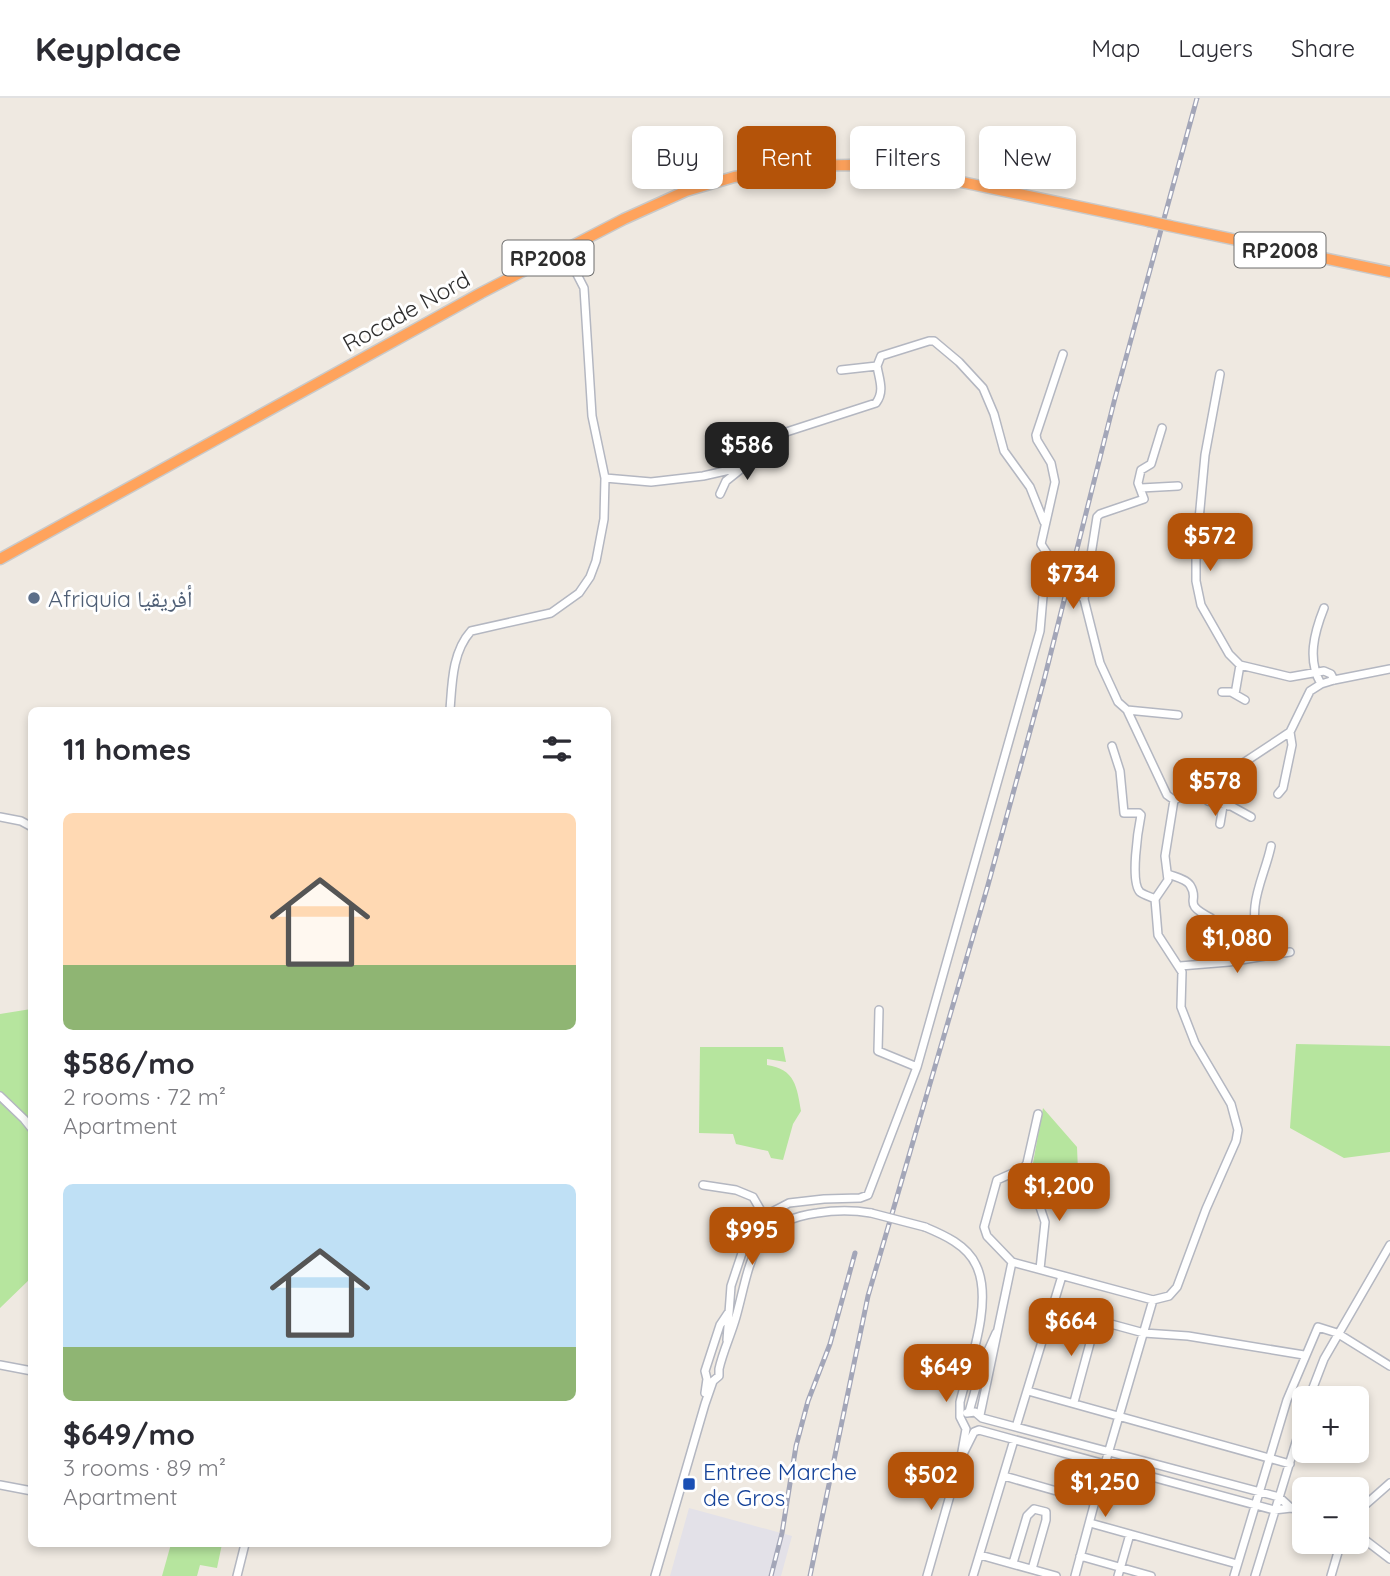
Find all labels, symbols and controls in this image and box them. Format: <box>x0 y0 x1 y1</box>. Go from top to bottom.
text: Keyplace <box>35 28 182 69</box>
text: Map <box>1091 33 1140 63</box>
text: Layers <box>1178 33 1253 63</box>
text: Share <box>1291 33 1355 63</box>
chip: Buy <box>632 126 723 189</box>
chip: Rent <box>737 126 836 189</box>
chip: Filters <box>850 126 965 189</box>
chip: New <box>979 126 1076 189</box>
road number: RP2008 <box>1234 232 1326 268</box>
road number: RP2008 <box>503 240 594 276</box>
street label: Rocade Nord <box>337 264 475 358</box>
pin: $586 <box>706 422 788 482</box>
text: $586 <box>721 430 773 459</box>
pin: $572 <box>1169 514 1251 573</box>
text: $572 <box>1184 521 1236 550</box>
pin: $734 <box>1032 552 1114 611</box>
text: $734 <box>1047 559 1099 588</box>
place label: Afriquia أفريقيا <box>48 584 192 613</box>
marker: Afriquia أفريقيا <box>26 590 42 606</box>
text: 11 homes <box>63 730 191 768</box>
icon: filters <box>538 730 576 768</box>
pin: $578 <box>1174 758 1256 818</box>
text: $578 <box>1189 766 1241 795</box>
icon: home <box>257 859 383 985</box>
pin: $1,080 <box>1180 916 1294 975</box>
text: $1,080 <box>1202 923 1272 952</box>
text: $586/mo <box>63 1044 195 1082</box>
text: 2 rooms · 72 m² <box>63 1082 226 1111</box>
text: Apartment <box>63 1111 177 1140</box>
pin: $1,200 <box>1002 1164 1116 1223</box>
text: $1,200 <box>1024 1171 1094 1200</box>
pin: $995 <box>711 1208 793 1267</box>
text: $995 <box>725 1215 779 1244</box>
icon: home <box>257 1230 383 1356</box>
pin: $664 <box>1030 1298 1112 1358</box>
text: $664 <box>1045 1306 1097 1335</box>
pin: $649 <box>905 1344 987 1404</box>
text: $649 <box>920 1352 972 1381</box>
map controls <box>1292 1386 1369 1554</box>
button: + <box>1292 1386 1369 1463</box>
text: $649/mo <box>63 1415 195 1453</box>
pin: $502 <box>890 1452 972 1512</box>
text: 3 rooms · 89 m² <box>63 1453 226 1482</box>
place label: Entree Marche de Gros <box>703 1457 857 1512</box>
text: $502 <box>904 1460 958 1489</box>
pin: $1,250 <box>1048 1460 1162 1519</box>
text: $1,250 <box>1070 1467 1140 1496</box>
marker: Entree Marche de Gros <box>681 1476 697 1492</box>
button: − <box>1292 1477 1369 1554</box>
text: Apartment <box>63 1482 177 1511</box>

